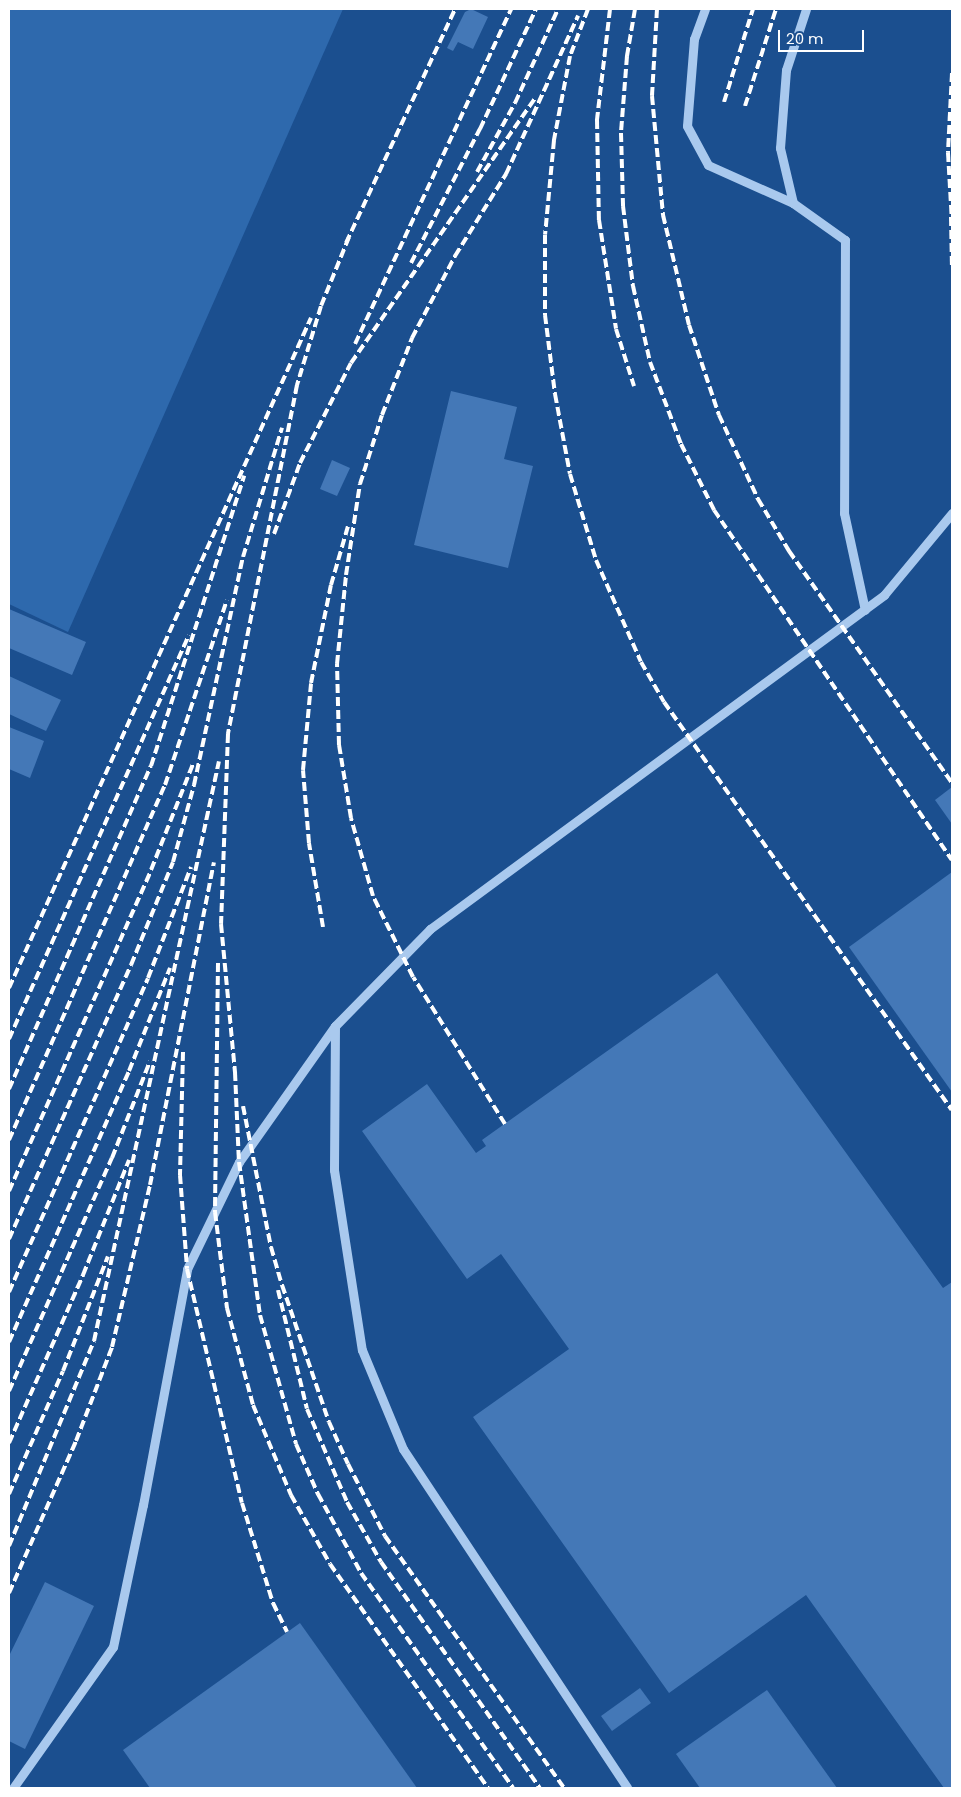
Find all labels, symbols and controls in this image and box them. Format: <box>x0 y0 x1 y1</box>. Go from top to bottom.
scale bar <box>781 20 867 52</box>
text: 20 m <box>786 28 824 49</box>

